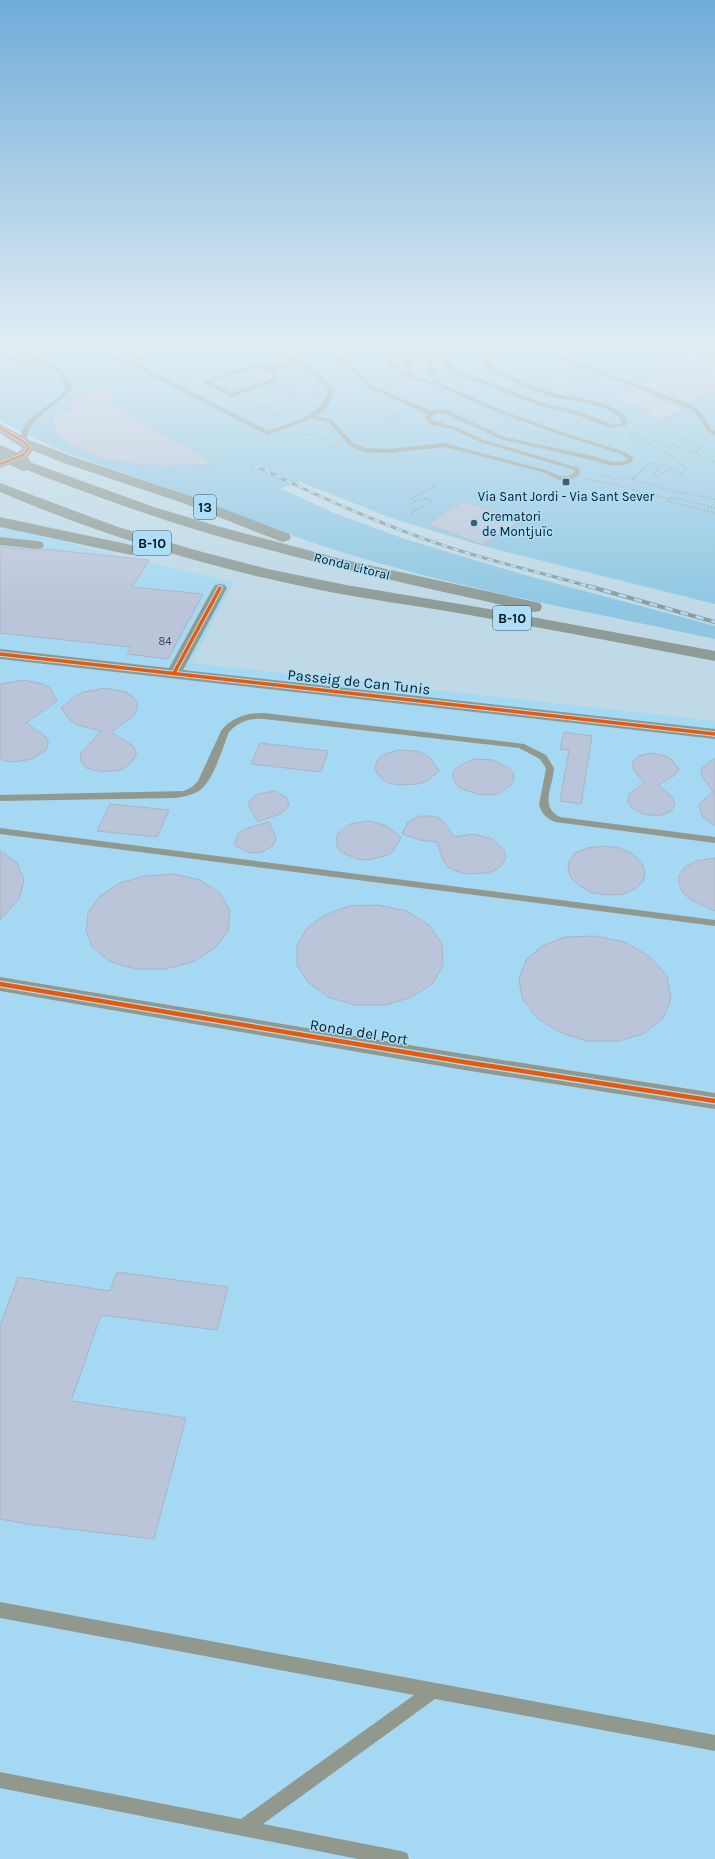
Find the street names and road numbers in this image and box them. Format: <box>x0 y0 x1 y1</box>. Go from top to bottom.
road number: 13 <box>194 495 216 519</box>
road number: B-10 <box>133 531 171 555</box>
street label: Ronda Litoral <box>312 549 392 583</box>
road number: B-10 <box>493 606 531 630</box>
street label: Passeig de Can Tunis <box>287 666 431 698</box>
street label: Ronda del Port <box>309 1015 410 1049</box>

